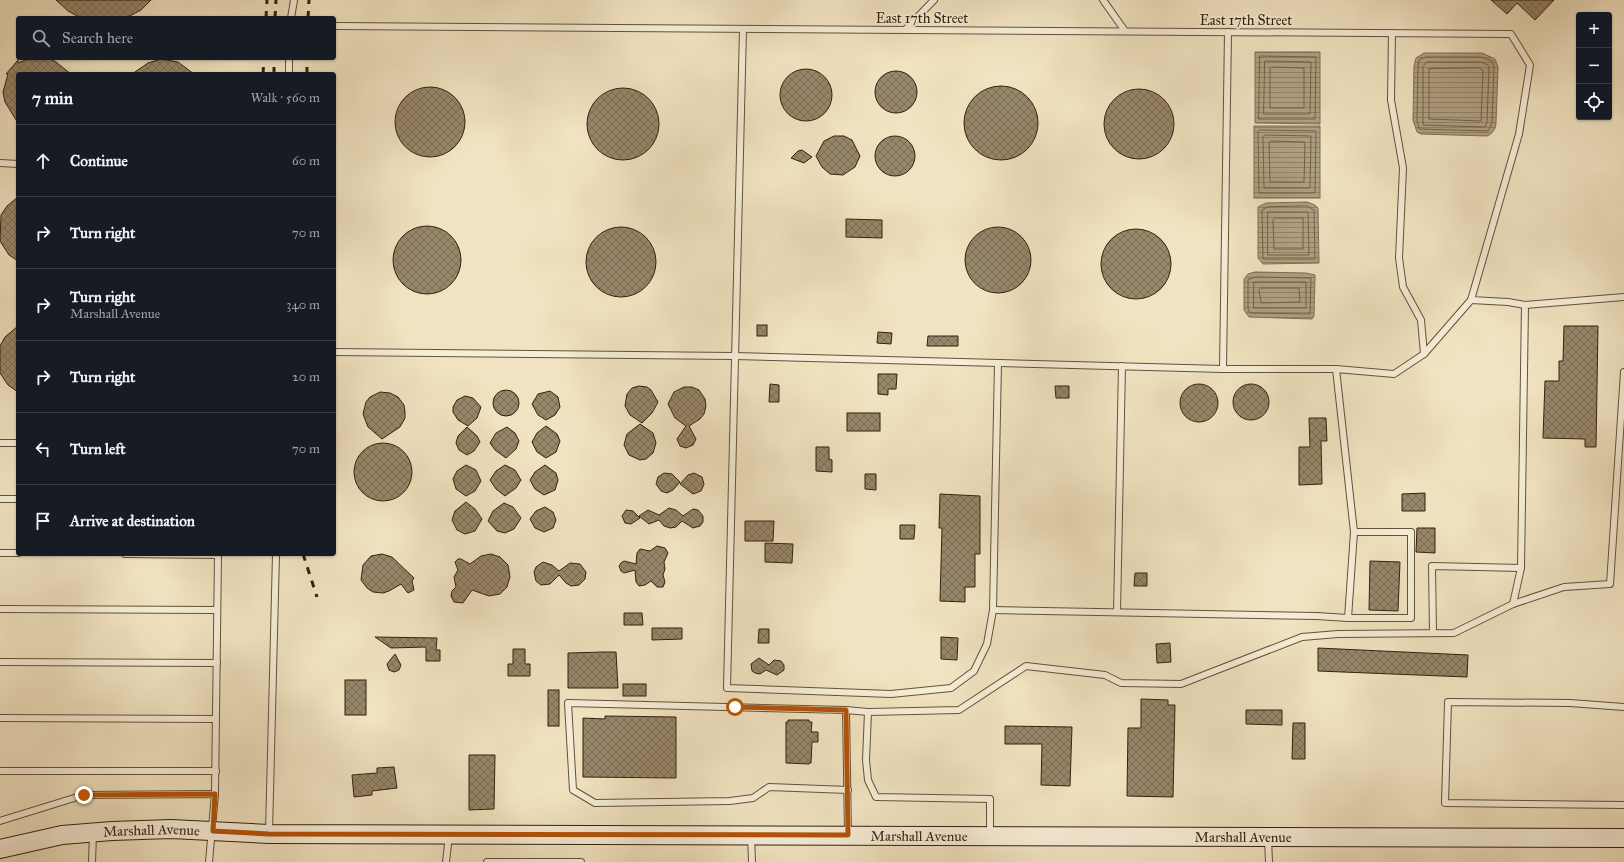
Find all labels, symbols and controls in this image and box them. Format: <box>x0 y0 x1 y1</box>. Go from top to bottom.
street label: East 17th Street <box>876 10 968 27</box>
street label: East 17th Street <box>1200 12 1292 29</box>
map controls <box>1576 12 1612 120</box>
button: + <box>1576 12 1612 48</box>
search box <box>16 16 336 60</box>
icon: search <box>30 27 52 49</box>
text: Search here <box>62 29 133 47</box>
button: − <box>1576 48 1612 84</box>
button: locate <box>1576 84 1612 120</box>
text: 7 min <box>32 88 73 109</box>
text: Walk · 560 m <box>251 90 320 106</box>
icon: ahead <box>32 150 54 172</box>
text: Continue <box>70 152 128 170</box>
text: 60 m <box>292 153 320 169</box>
icon: right <box>32 222 54 244</box>
text: Turn right <box>70 224 135 242</box>
text: 70 m <box>292 225 320 241</box>
text: Turn right <box>70 288 135 306</box>
icon: right <box>32 294 54 316</box>
text: 340 m <box>286 297 320 313</box>
text: Marshall Avenue <box>70 306 160 322</box>
icon: right <box>32 366 54 388</box>
text: Turn right <box>70 368 135 386</box>
text: 20 m <box>292 369 320 385</box>
icon: left <box>32 438 54 460</box>
text: Turn left <box>70 440 126 458</box>
text: 70 m <box>292 441 320 457</box>
icon: arrive <box>32 510 54 532</box>
text: Arrive at destination <box>70 512 195 530</box>
route start <box>726 698 744 716</box>
route end <box>75 786 93 804</box>
street label: Marshall Avenue <box>102 820 200 840</box>
street label: Marshall Avenue <box>871 827 968 845</box>
street label: Marshall Avenue <box>1195 828 1292 846</box>

